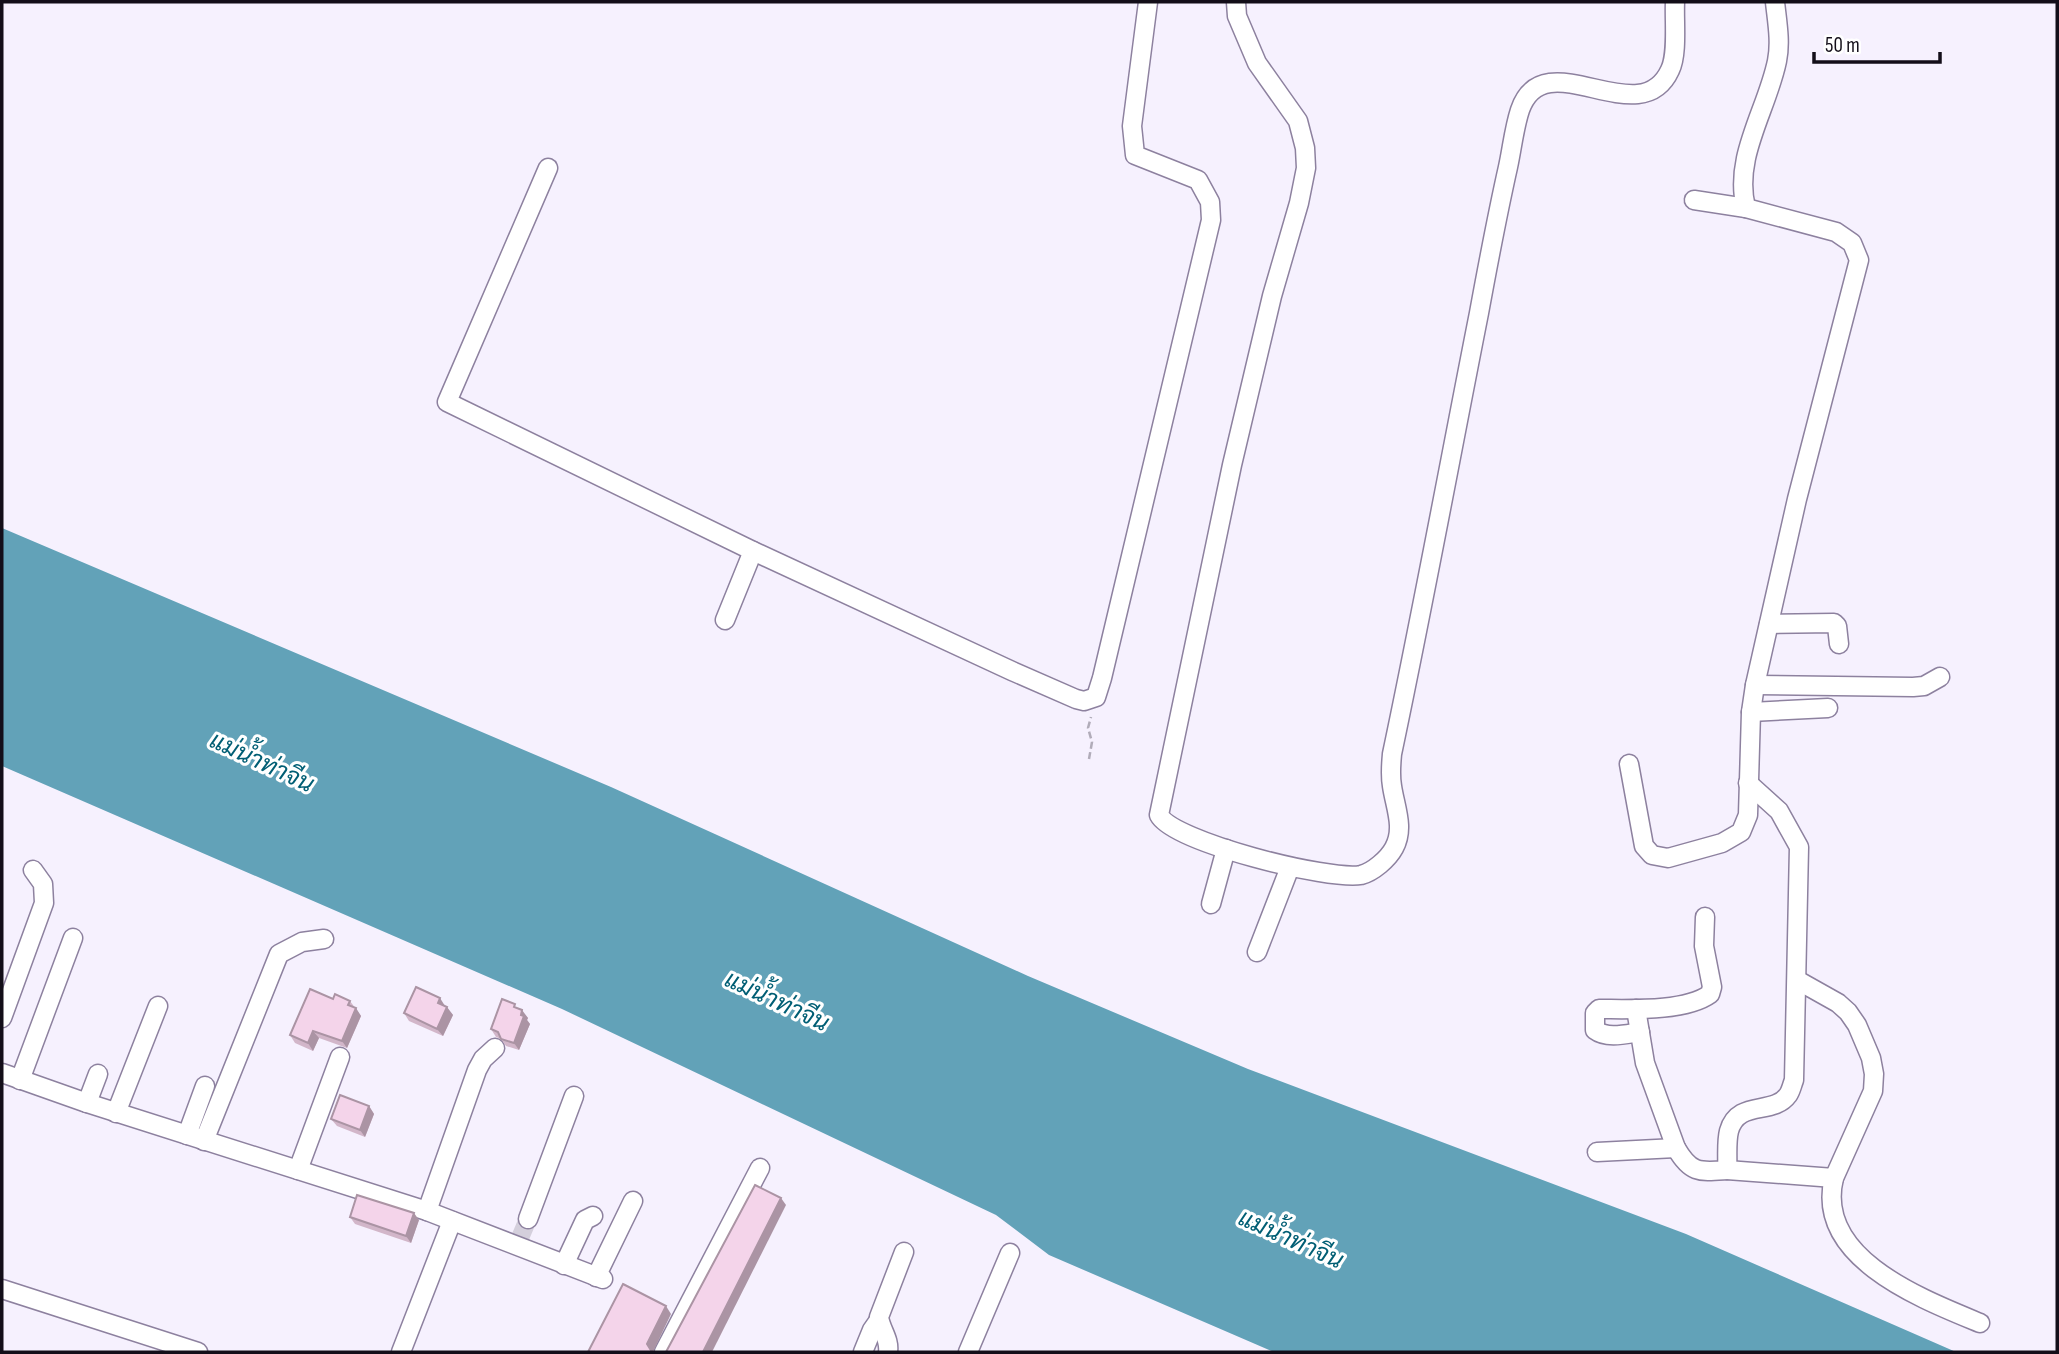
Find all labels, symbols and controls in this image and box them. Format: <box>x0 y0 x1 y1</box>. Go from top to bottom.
scale bar <box>1814 21 1940 65</box>
text: 50 m <box>1825 33 1860 58</box>
water label: แม่น้ำท่าจีน <box>205 720 321 799</box>
water label: แม่น้ำท่าจีน <box>720 959 836 1038</box>
water label: แม่น้ำท่าจีน <box>1234 1198 1350 1275</box>

